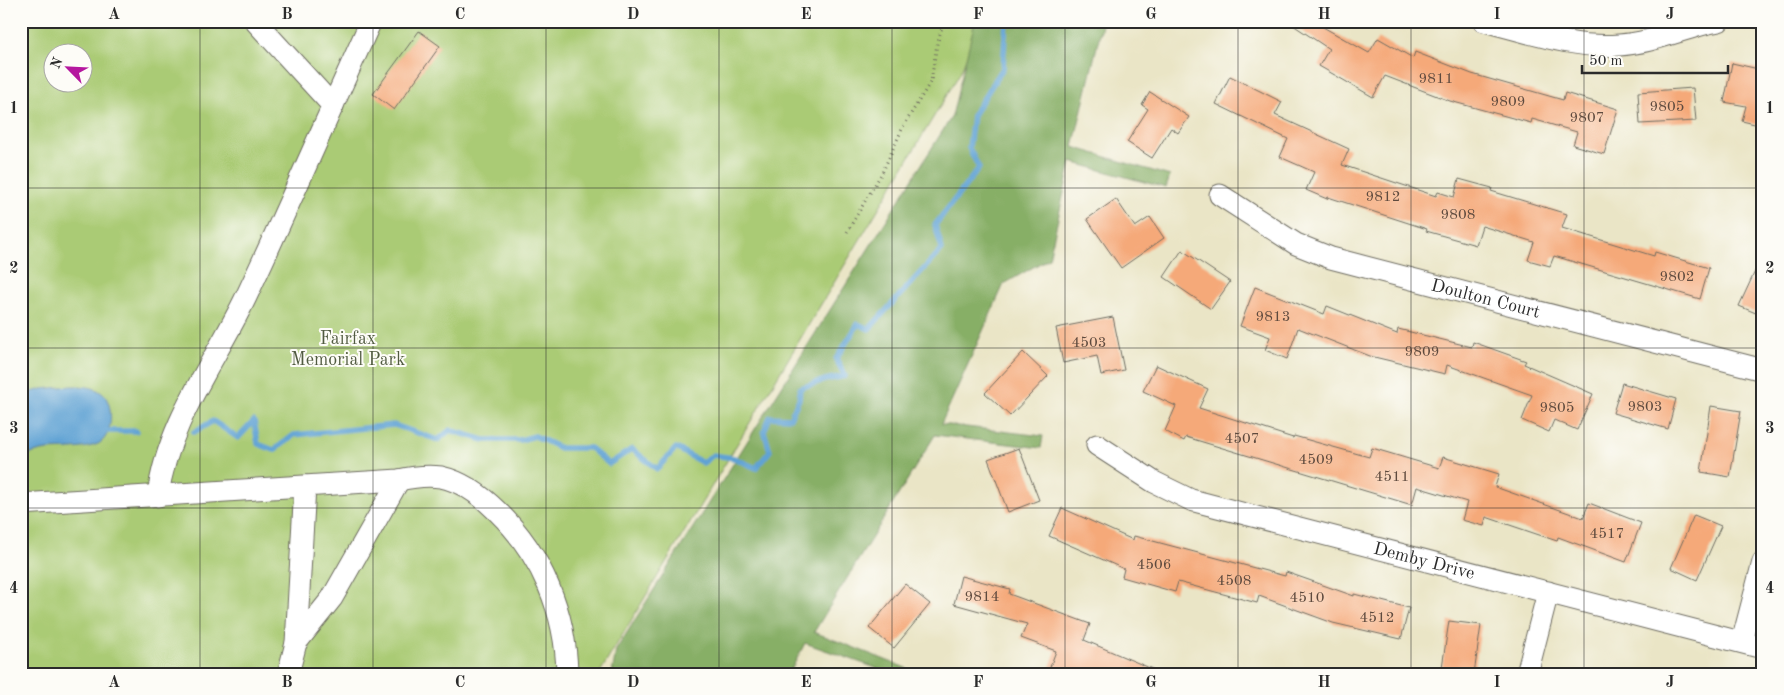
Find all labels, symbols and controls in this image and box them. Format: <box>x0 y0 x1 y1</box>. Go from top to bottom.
text: A <box>108 7 120 23</box>
text: B <box>281 7 293 23</box>
text: C <box>455 7 465 23</box>
text: D <box>627 7 639 23</box>
text: E <box>800 7 812 23</box>
text: F <box>973 7 984 23</box>
text: G <box>1145 7 1157 23</box>
text: H <box>1317 7 1331 23</box>
text: I <box>1493 7 1501 23</box>
text: J <box>1666 7 1675 23</box>
north arrow <box>42 42 92 92</box>
scale bar <box>1582 42 1728 74</box>
text: 50 m <box>1589 54 1623 69</box>
text: N <box>48 55 66 71</box>
house number: 9811 <box>1419 72 1453 87</box>
house number: 9809 <box>1491 95 1525 110</box>
house number: 9805 <box>1650 100 1684 115</box>
text: 1 <box>9 101 19 117</box>
text: 1 <box>1765 101 1775 117</box>
house number: 9807 <box>1570 111 1604 126</box>
house number: 9812 <box>1366 190 1400 205</box>
house number: 9808 <box>1441 208 1475 223</box>
text: 2 <box>9 261 19 277</box>
text: 2 <box>1765 261 1775 277</box>
house number: 9802 <box>1660 270 1694 285</box>
street label: Doulton Court <box>1429 276 1542 322</box>
house number: 9813 <box>1256 310 1290 325</box>
park label: Fairfax Memorial Park <box>291 330 405 369</box>
house number: 4503 <box>1072 336 1106 351</box>
house number: 9809 <box>1405 345 1439 360</box>
house number: 9803 <box>1628 400 1662 415</box>
house number: 9805 <box>1540 401 1574 416</box>
text: 3 <box>9 421 19 437</box>
text: 3 <box>1765 421 1775 437</box>
house number: 4507 <box>1225 432 1259 447</box>
house number: 4509 <box>1299 453 1333 468</box>
house number: 4511 <box>1375 470 1409 485</box>
house number: 4517 <box>1590 527 1624 542</box>
street label: Demby Drive <box>1372 540 1476 583</box>
house number: 4506 <box>1137 558 1171 573</box>
house number: 4508 <box>1217 574 1251 589</box>
text: 4 <box>9 581 19 597</box>
text: 4 <box>1765 581 1775 597</box>
house number: 9814 <box>965 590 999 605</box>
house number: 4510 <box>1290 591 1324 606</box>
house number: 4512 <box>1360 611 1394 626</box>
text: A <box>108 675 120 691</box>
text: B <box>281 675 293 691</box>
text: C <box>455 675 465 691</box>
text: D <box>627 675 639 691</box>
text: E <box>800 675 812 691</box>
text: F <box>973 675 984 691</box>
text: G <box>1145 675 1157 691</box>
text: H <box>1317 675 1331 691</box>
text: I <box>1493 675 1501 691</box>
text: J <box>1666 675 1675 691</box>

